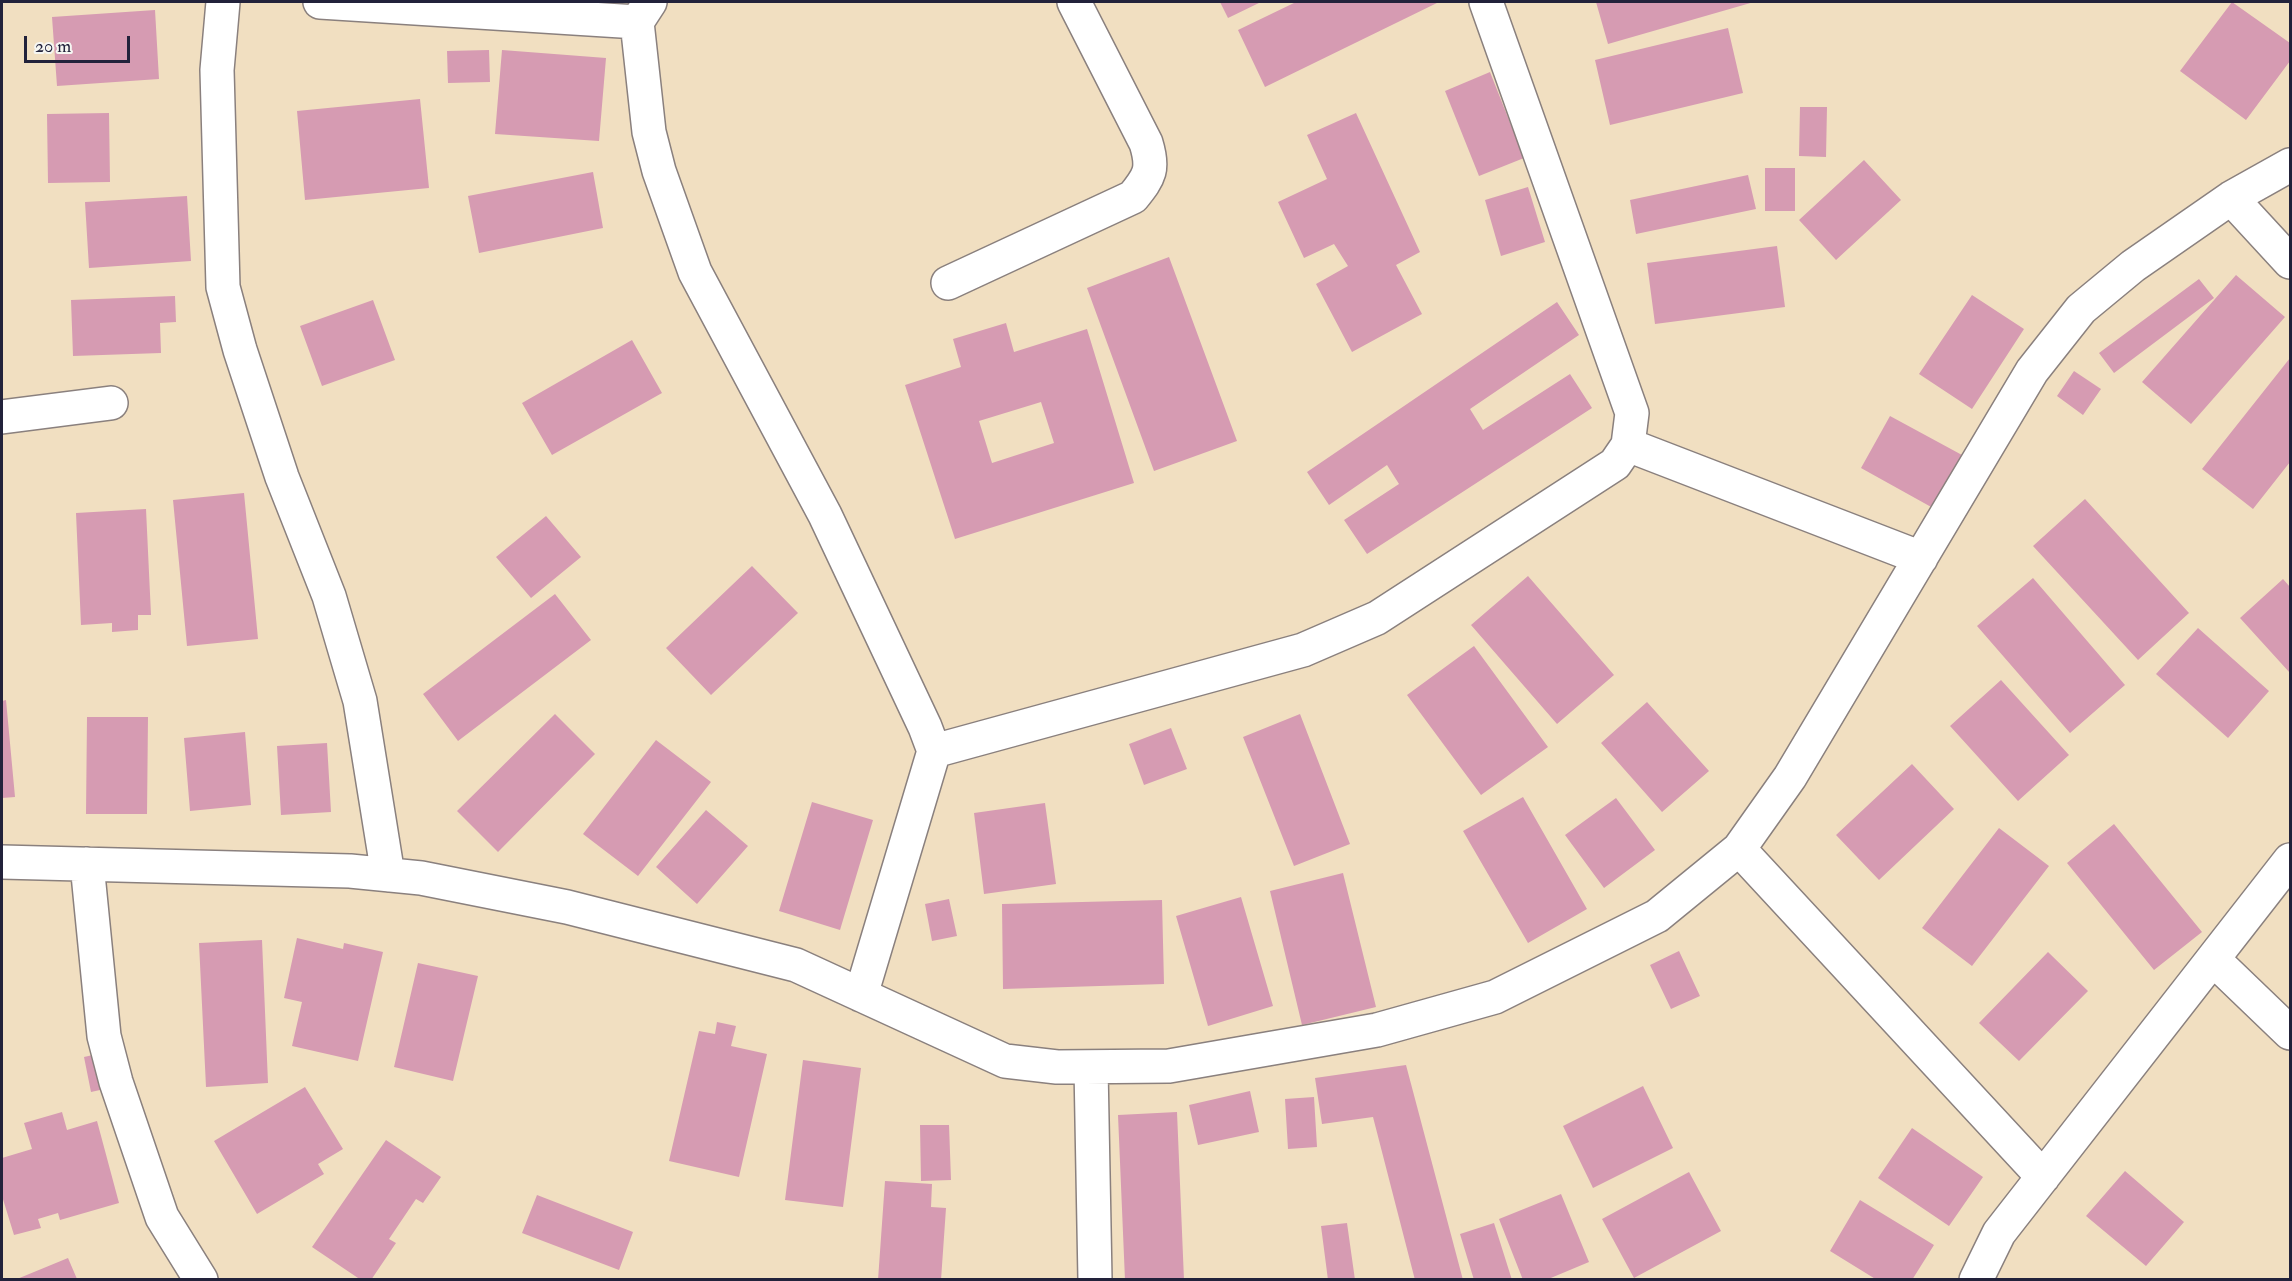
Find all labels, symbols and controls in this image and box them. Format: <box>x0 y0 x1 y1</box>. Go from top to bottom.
scale bar <box>27 24 134 62</box>
text: 20 m <box>35 35 71 58</box>

